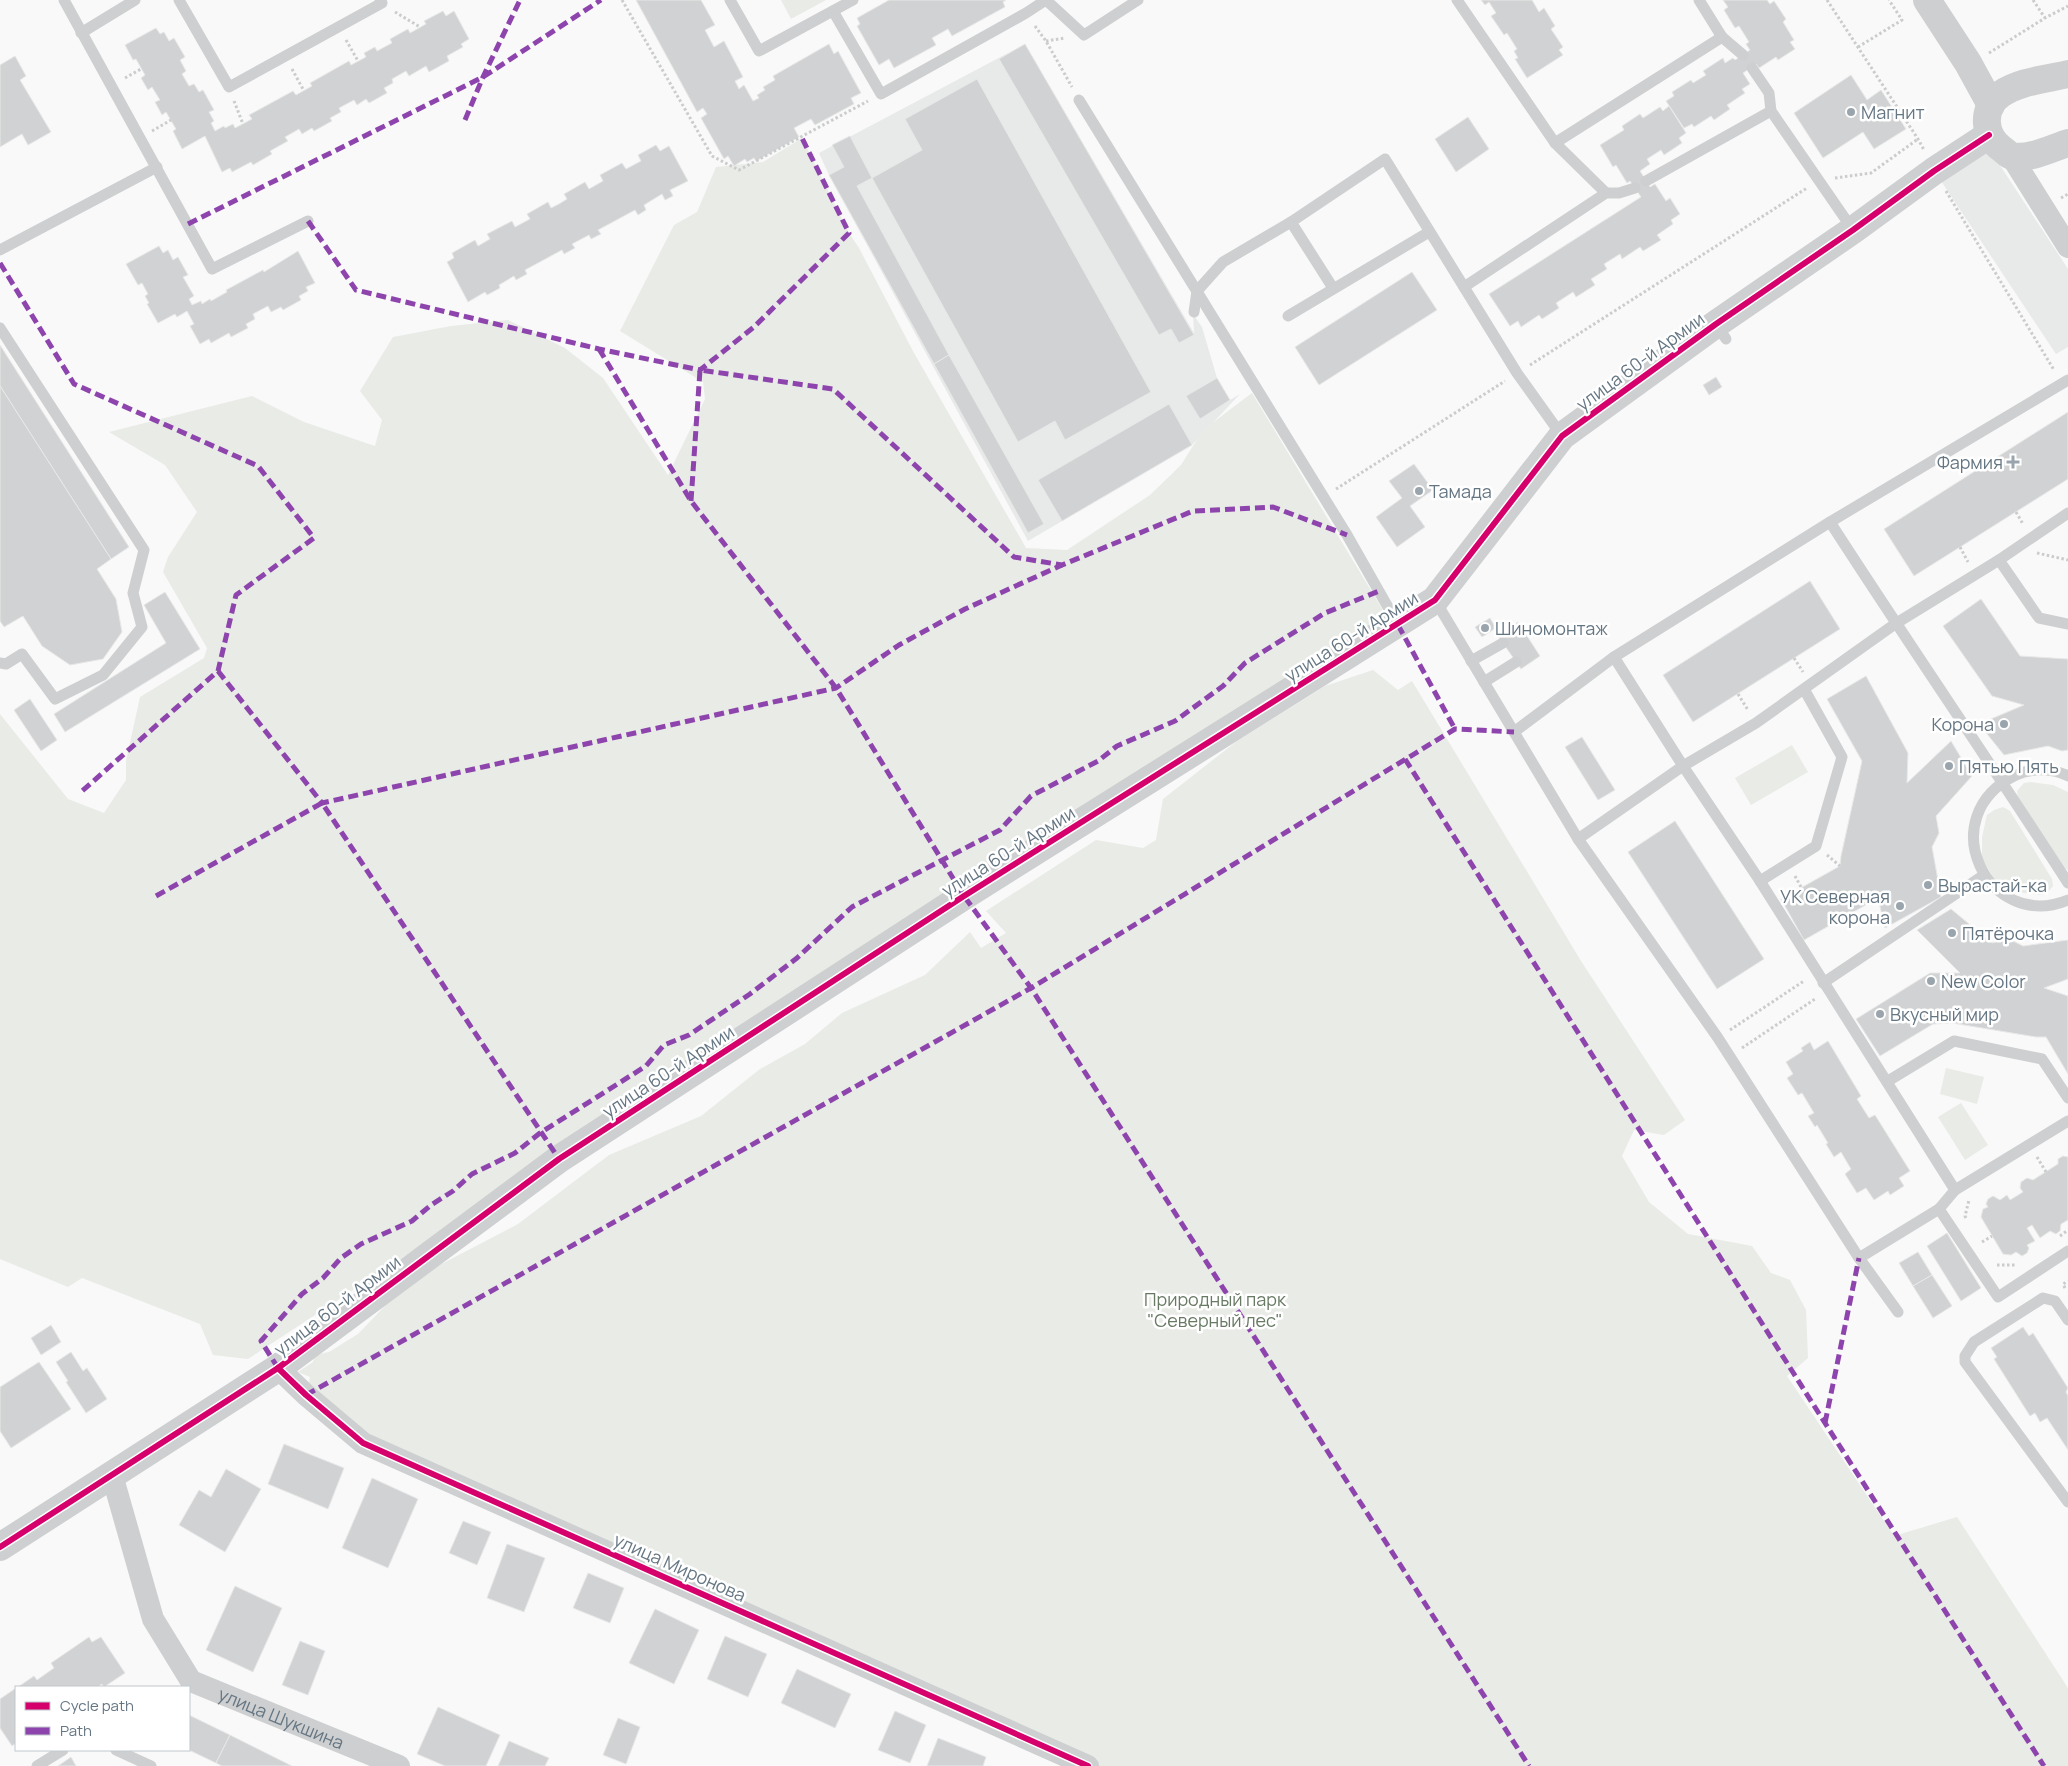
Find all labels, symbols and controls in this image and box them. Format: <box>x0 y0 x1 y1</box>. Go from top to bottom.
place label: Магнит <box>1861 100 1925 124</box>
marker: Магнит <box>1845 106 1857 118</box>
street label: улица 60-й Армии <box>1571 306 1709 416</box>
place label: Фармия <box>1937 450 2003 474</box>
marker: Фармия <box>2007 456 2019 468</box>
place label: Тамада <box>1429 479 1492 503</box>
marker: Тамада <box>1413 485 1425 497</box>
street label: улица 60-й Армии <box>1280 585 1422 687</box>
place label: Шиномонтаж <box>1495 616 1608 640</box>
marker: Шиномонтаж <box>1479 622 1491 634</box>
place label: Корона <box>1931 712 1994 736</box>
marker: Корона <box>1998 718 2010 730</box>
place label: Пятью Пять <box>1959 754 2059 778</box>
marker: Пятью Пять <box>1943 760 1955 772</box>
street label: улица 60-й Армии <box>937 800 1079 902</box>
place label: Вырастай-ка <box>1938 873 2047 897</box>
marker: Вырастай-ка <box>1922 879 1934 891</box>
place label: УК Северная корона <box>1780 884 1890 929</box>
marker: УК Северная корона <box>1894 900 1906 912</box>
place label: Пятёрочка <box>1962 921 2054 945</box>
marker: Пятёрочка <box>1946 927 1958 939</box>
place label: New Color <box>1941 969 2026 993</box>
marker: New Color <box>1925 975 1937 987</box>
place label: Вкусный мир <box>1890 1002 1999 1026</box>
marker: Вкусный мир <box>1874 1008 1886 1020</box>
street label: улица 60-й Армии <box>597 1019 739 1123</box>
street label: улица 60-й Армии <box>269 1249 405 1361</box>
park label: Природный парк "Северный лес" <box>1144 1287 1287 1332</box>
street label: улица Миронова <box>610 1527 750 1607</box>
street label: улица Шукшина <box>215 1681 348 1754</box>
legend <box>15 1686 190 1751</box>
text: Cycle path <box>60 1695 134 1716</box>
text: Path <box>60 1720 92 1741</box>

